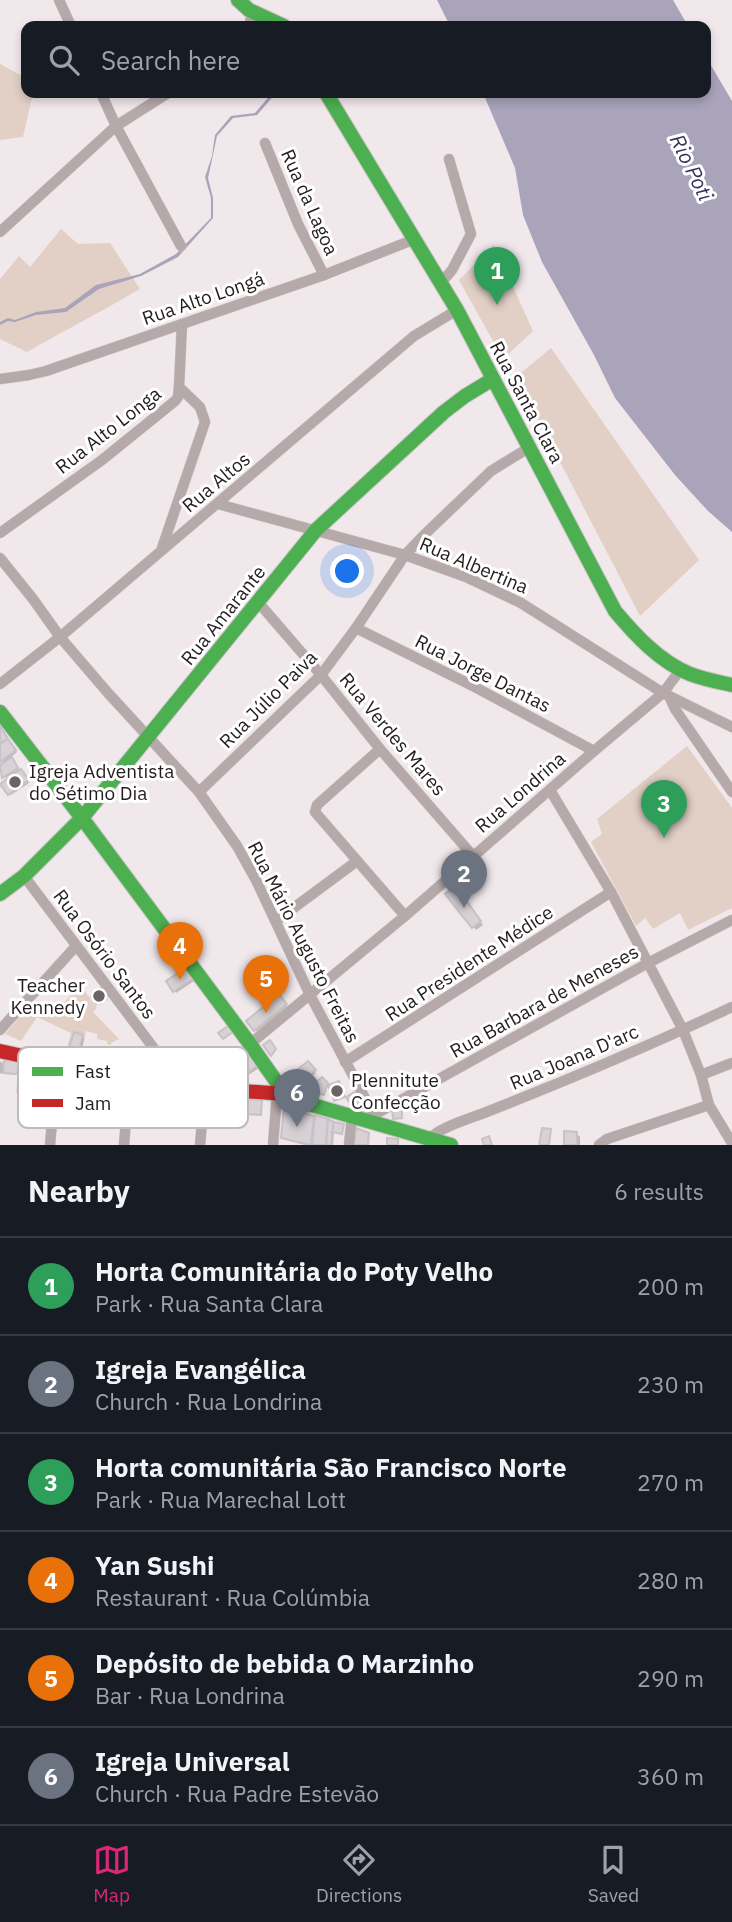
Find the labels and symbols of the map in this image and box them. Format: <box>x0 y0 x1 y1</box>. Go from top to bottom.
water label: Rio Poti <box>664 129 720 205</box>
street label: Rua da Lagoa <box>276 145 344 259</box>
pin: 1 <box>474 247 520 305</box>
street label: Rua Alto Longá <box>139 266 267 330</box>
street label: Rua Santa Clara <box>485 337 569 467</box>
street label: Rua Alto Longa <box>50 381 166 479</box>
street label: Rua Altos <box>177 447 255 517</box>
street label: Rua Albertina <box>416 531 532 599</box>
your location <box>330 554 364 588</box>
street label: Rua Amarante <box>175 560 271 670</box>
street label: Rua Jorge Dantas <box>411 628 555 718</box>
street label: Rua Júlio Paiva <box>214 645 322 753</box>
street label: Rua Verdes Mares <box>335 668 451 800</box>
street label: Rua Londrina <box>470 746 570 838</box>
place label: Igreja Adventista do Sétimo Dia <box>29 759 174 805</box>
marker: Igreja Adventista do Sétimo Dia <box>7 774 23 790</box>
pin: 3 <box>641 780 687 838</box>
street label: Rua Mário Augusto Freitas <box>243 837 365 1047</box>
pin: 2 <box>441 850 487 908</box>
street label: Rua Osório Santos <box>48 884 162 1024</box>
street label: Rua Presidente Médice <box>380 900 558 1026</box>
pin: 4 <box>157 922 203 980</box>
street label: Rua Barbara de Meneses <box>446 939 642 1063</box>
pin: 5 <box>243 955 289 1013</box>
place label: Teacher Kennedy <box>10 973 86 1019</box>
marker: Teacher Kennedy <box>91 988 107 1004</box>
street label: Rua Joana D'arc <box>506 1019 642 1095</box>
legend <box>18 1047 248 1128</box>
text: Fast <box>75 1059 111 1083</box>
place label: Plennitute Confecção <box>351 1068 441 1114</box>
pin: 6 <box>274 1069 320 1127</box>
marker: Plennitute Confecção <box>329 1083 345 1099</box>
text: Jam <box>75 1091 111 1115</box>

